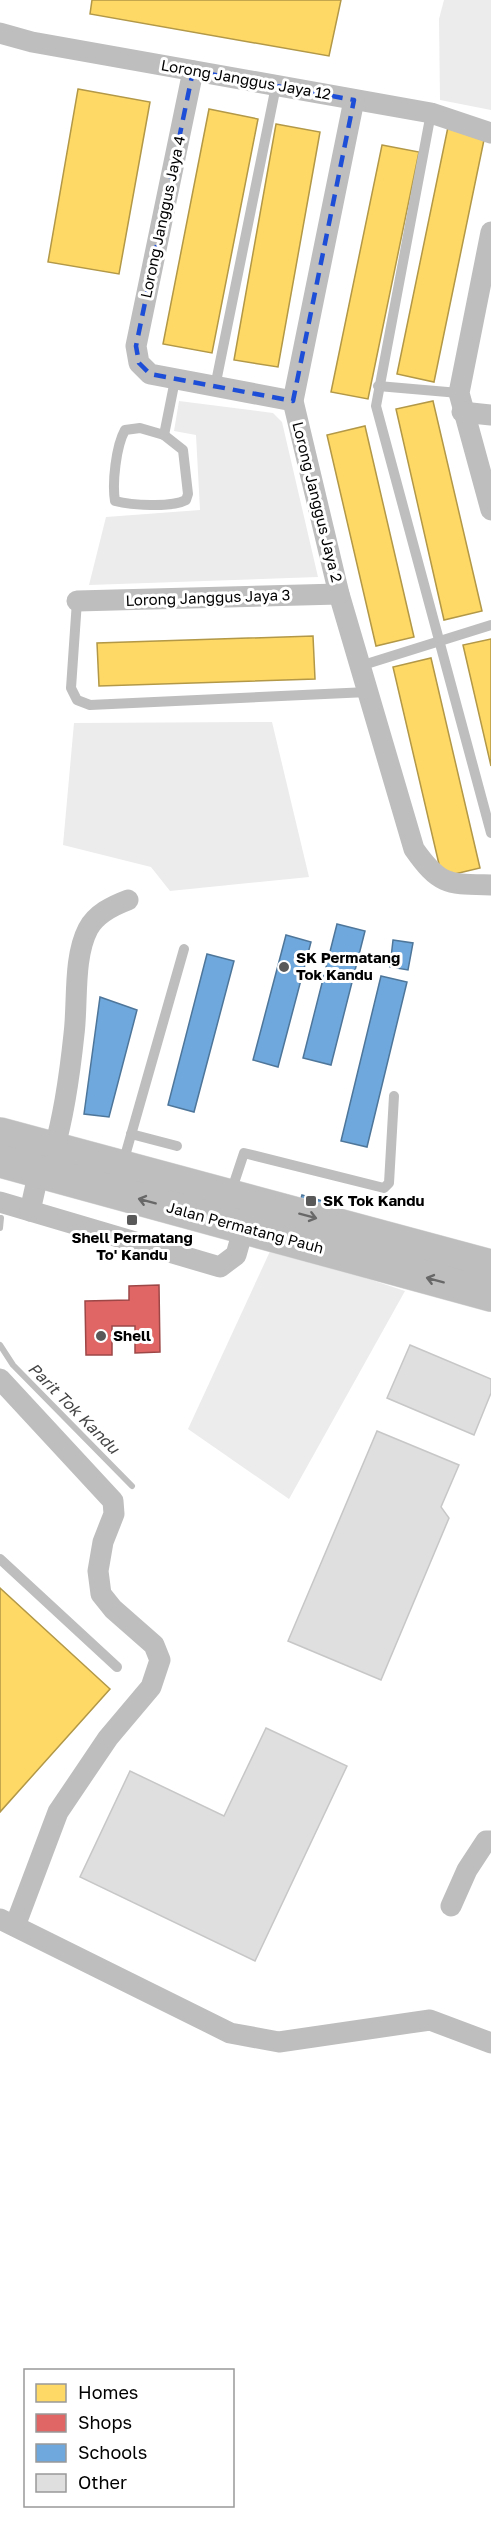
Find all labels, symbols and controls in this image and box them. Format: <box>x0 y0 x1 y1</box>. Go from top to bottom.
street label: Lorong Janggus Jaya 12 <box>160 55 333 103</box>
street label: Lorong Janggus Jaya 4 <box>136 134 188 300</box>
street label: Lorong Janggus Jaya 2 <box>289 420 347 584</box>
street label: Lorong Janggus Jaya 3 <box>125 585 291 609</box>
place label: SK Permatang Tok Kandu <box>296 948 400 983</box>
marker: SK Permatang Tok Kandu <box>277 960 291 974</box>
place label: SK Tok Kandu <box>323 1191 424 1209</box>
marker: SK Tok Kandu <box>304 1194 318 1208</box>
one-way arrow <box>138 1195 157 1206</box>
street label: Jalan Permatang Pauh <box>165 1197 326 1257</box>
one-way arrow <box>298 1211 317 1222</box>
marker: Shell Permatang To' Kandu <box>125 1213 139 1227</box>
place label: Shell Permatang To' Kandu <box>71 1228 193 1263</box>
one-way arrow <box>425 1274 444 1285</box>
place label: Shell <box>113 1326 151 1344</box>
marker: Shell <box>94 1329 108 1343</box>
water label: Parit Tok Kandu <box>24 1358 125 1459</box>
legend <box>24 2369 234 2507</box>
text: Homes <box>78 2381 138 2403</box>
text: Shops <box>78 2411 132 2433</box>
text: Schools <box>78 2441 147 2463</box>
text: Other <box>78 2471 127 2493</box>

